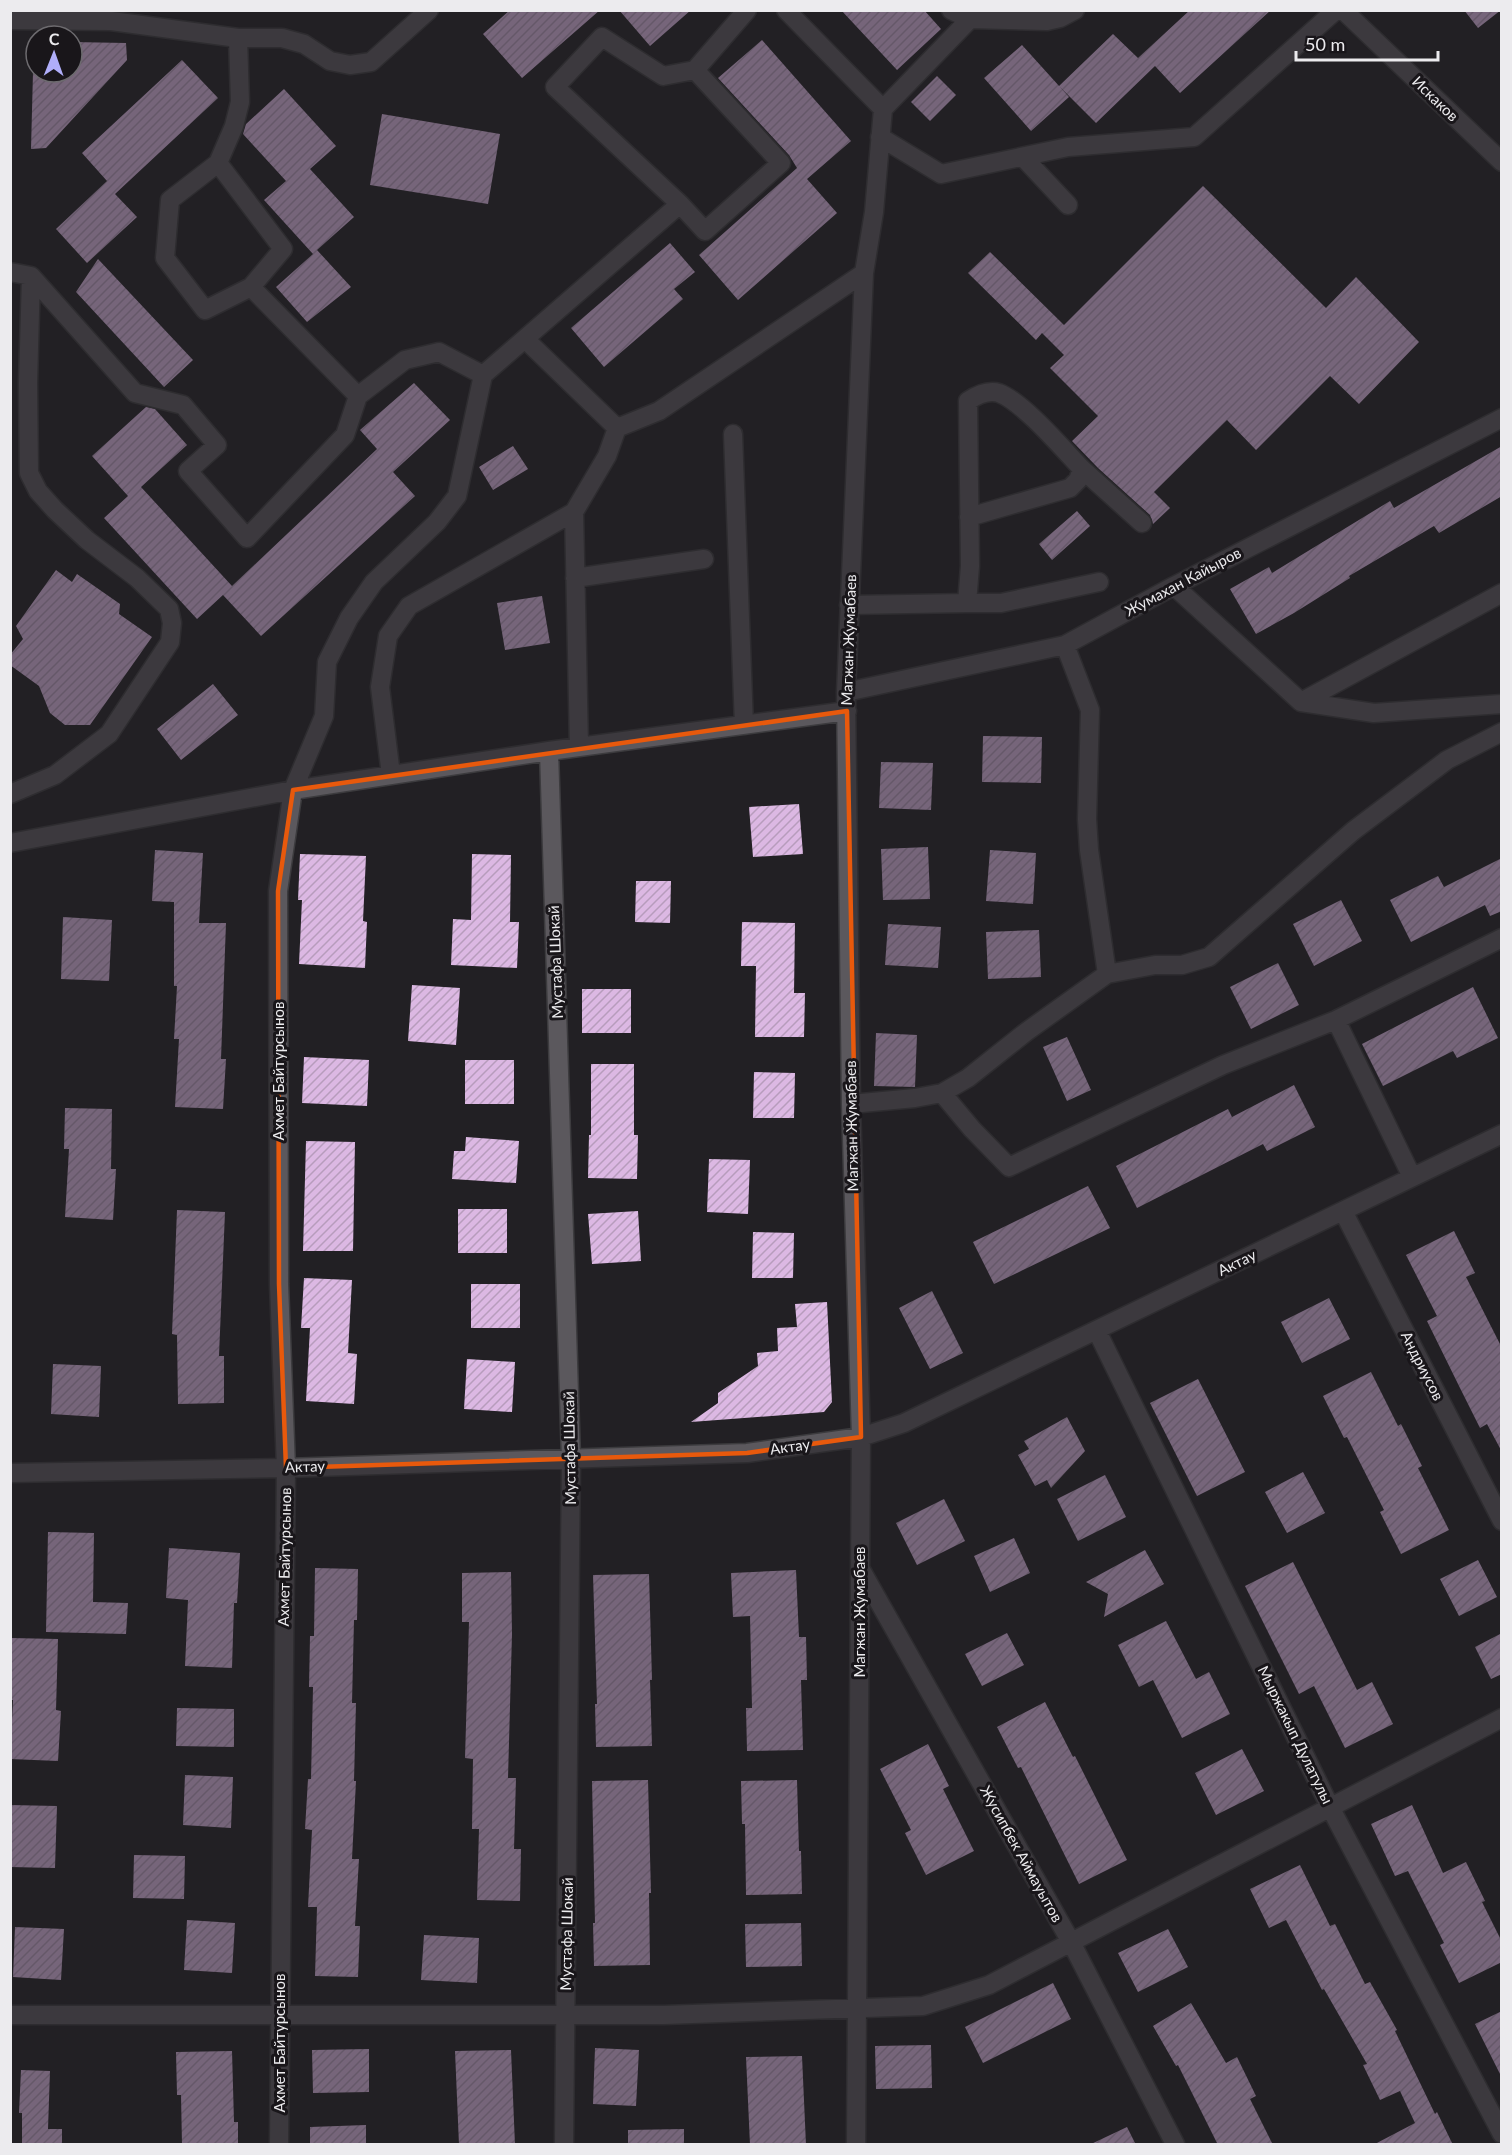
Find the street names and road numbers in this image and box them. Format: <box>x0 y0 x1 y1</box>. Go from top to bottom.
street label: Искаков <box>1409 72 1462 125</box>
street label: Жумахан Кайыров <box>1121 543 1244 619</box>
street label: Магжан Жумабаев <box>837 574 859 706</box>
street label: Мустафа Шокай <box>544 905 566 1019</box>
street label: Ахмет Байтурсынов <box>269 1002 287 1140</box>
street label: Магжан Жумабаев <box>841 1060 861 1192</box>
street label: Актау <box>1214 1245 1259 1279</box>
street label: Андриусов <box>1398 1328 1448 1403</box>
street label: Мустафа Шокай <box>559 1391 579 1505</box>
street label: Актау <box>769 1434 811 1458</box>
street label: Актау <box>284 1456 326 1476</box>
street label: Ахмет Байтурсынов <box>274 1487 294 1627</box>
street label: Магжан Жумабаев <box>850 1546 868 1678</box>
street label: Мыржакып Дулатулы <box>1255 1663 1337 1806</box>
street label: Жусипбек Аймауытов <box>977 1782 1067 1925</box>
street label: Мустафа Шокай <box>556 1877 576 1991</box>
street label: Ахмет Байтурсынов <box>270 1974 288 2112</box>

